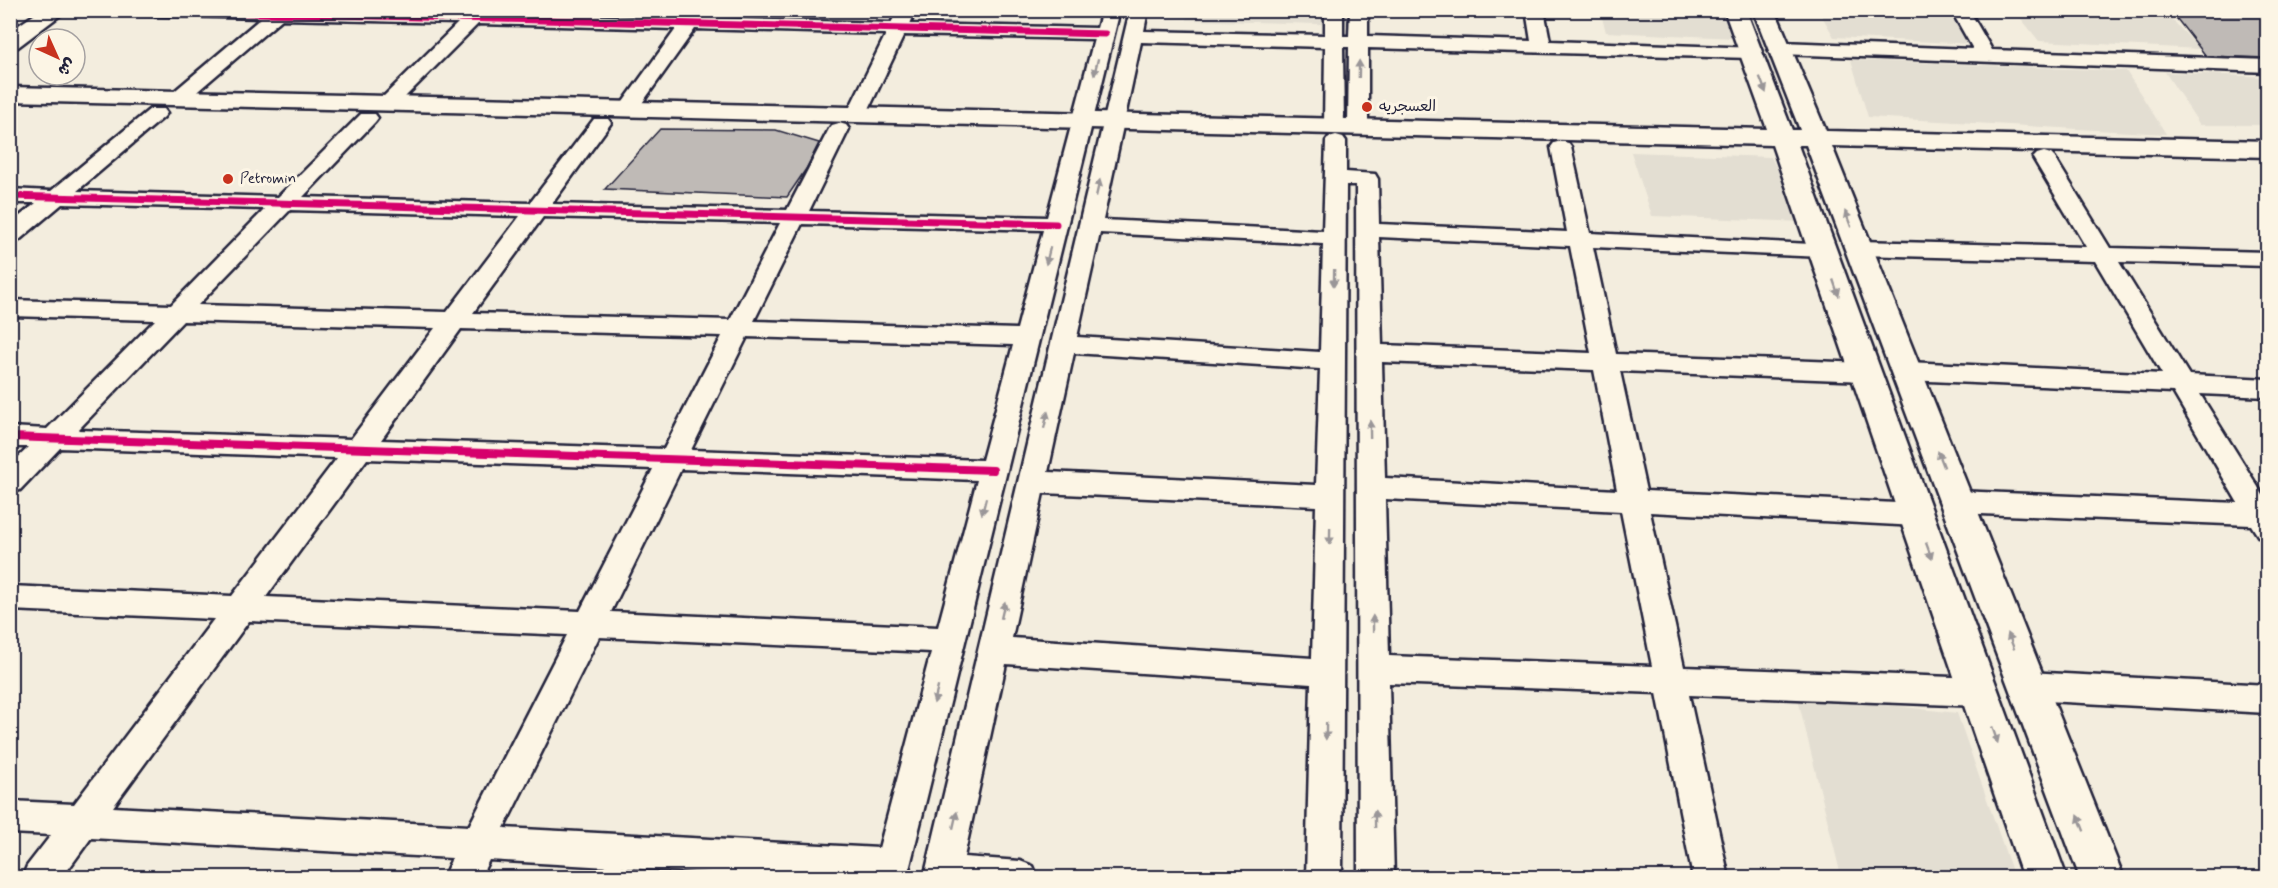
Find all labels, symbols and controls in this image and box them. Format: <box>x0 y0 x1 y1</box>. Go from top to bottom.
north arrow <box>27 27 87 87</box>
text: ش <box>53 53 80 80</box>
one-way arrow <box>1091 58 1101 76</box>
one-way arrow <box>1354 59 1364 78</box>
one-way arrow <box>1759 76 1768 94</box>
place label: العسجريه <box>1379 97 1436 117</box>
marker: العسجريه <box>1360 100 1374 114</box>
place label: Petromin <box>240 169 296 189</box>
marker: Petromin <box>221 172 235 186</box>
one-way arrow <box>1094 179 1104 198</box>
one-way arrow <box>1842 209 1852 227</box>
one-way arrow <box>1043 247 1052 265</box>
one-way arrow <box>1329 269 1339 288</box>
one-way arrow <box>1832 279 1842 297</box>
one-way arrow <box>1042 410 1051 429</box>
one-way arrow <box>1366 420 1375 439</box>
one-way arrow <box>1935 450 1945 468</box>
one-way arrow <box>979 497 988 515</box>
one-way arrow <box>1325 527 1335 546</box>
one-way arrow <box>1925 542 1935 560</box>
one-way arrow <box>999 600 1008 619</box>
one-way arrow <box>1368 615 1378 634</box>
one-way arrow <box>2006 632 2015 650</box>
one-way arrow <box>930 686 940 704</box>
one-way arrow <box>1321 722 1331 741</box>
one-way arrow <box>1990 726 2000 744</box>
one-way arrow <box>1370 810 1380 829</box>
one-way arrow <box>951 811 961 830</box>
one-way arrow <box>2076 814 2085 832</box>

